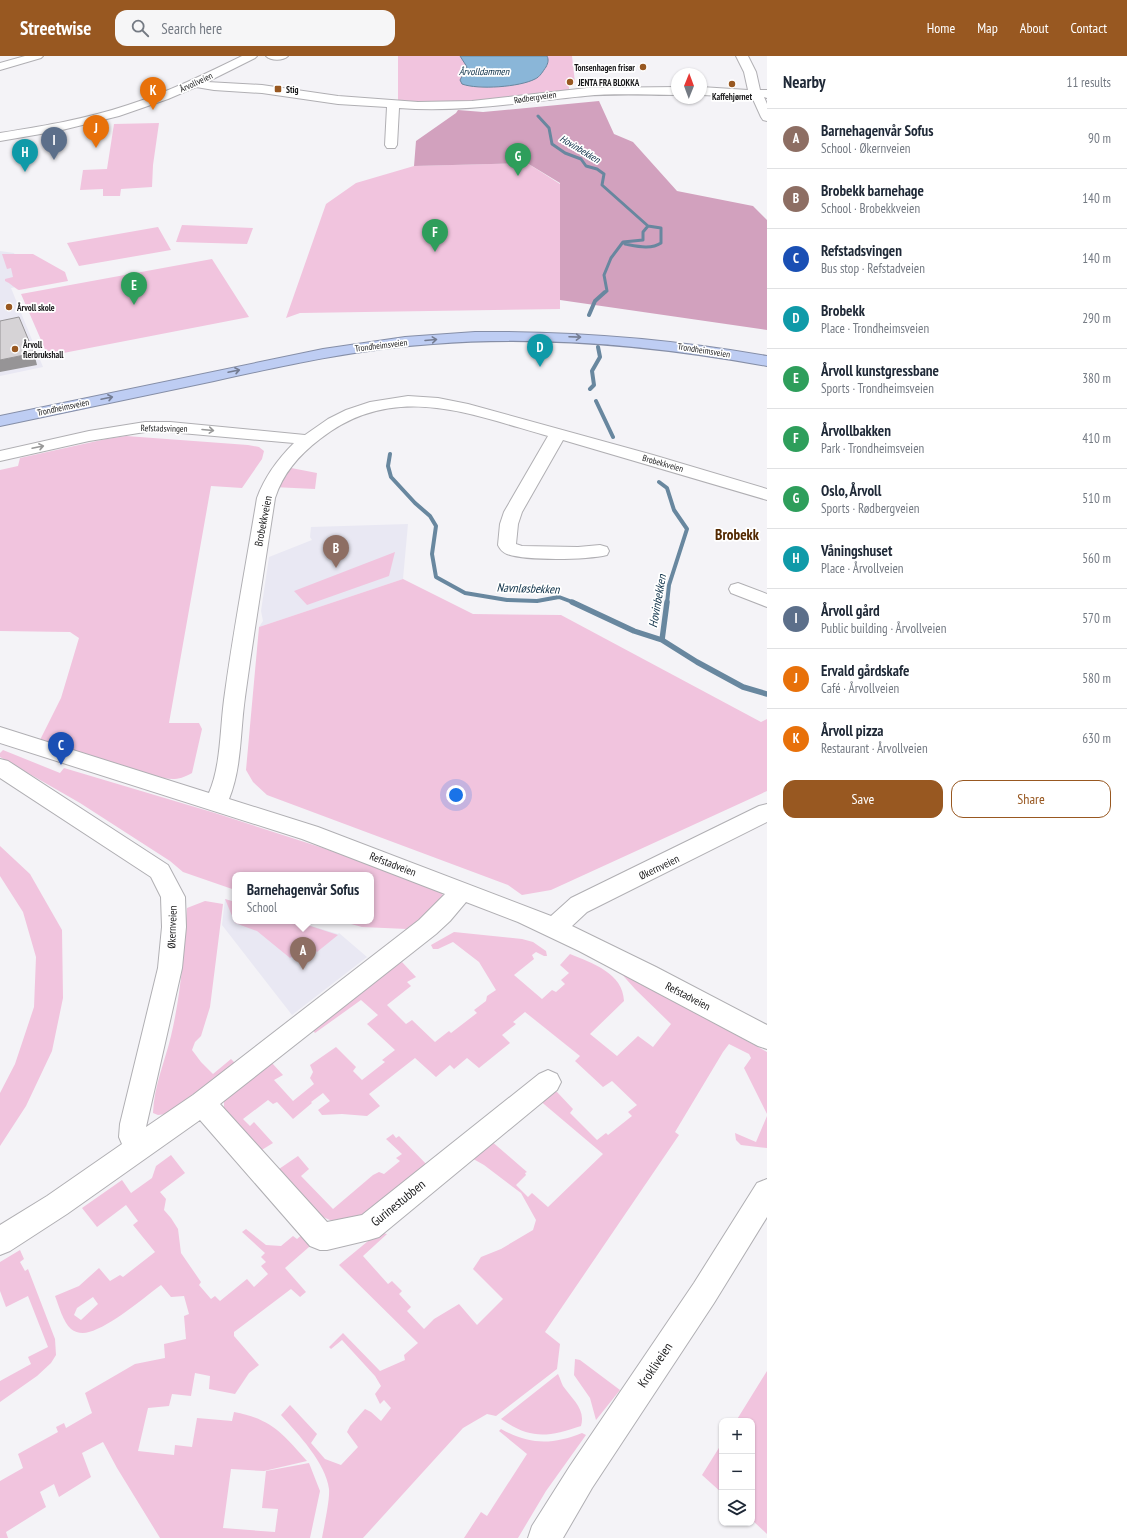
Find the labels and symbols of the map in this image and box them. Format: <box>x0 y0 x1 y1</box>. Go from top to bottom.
place label: Tonsenhagen frisør <box>574 62 635 73</box>
marker: Tonsenhagen frisør <box>638 62 648 72</box>
water label: Årvolldammen <box>459 65 510 78</box>
north arrow <box>671 68 707 104</box>
street label: Årvollveien <box>178 70 214 94</box>
pin: K <box>140 77 166 110</box>
marker: JENTA FRA BLOKKA <box>565 77 575 87</box>
place label: JENTA FRA BLOKKA <box>577 77 640 88</box>
marker: Kaffehjørnet <box>727 79 737 89</box>
marker: Stig <box>273 84 283 94</box>
place label: Stig <box>286 84 299 95</box>
street label: Rødbergveien <box>513 89 557 105</box>
place label: Kaffehjørnet <box>712 91 752 102</box>
pin: J <box>83 115 109 148</box>
pin: I <box>41 127 67 160</box>
water label: Hovinbekken <box>558 132 603 166</box>
pin: H <box>12 139 38 172</box>
pin: G <box>505 143 531 176</box>
pin: F <box>422 219 448 252</box>
pin: E <box>121 272 147 305</box>
marker: Årvoll skole <box>4 302 14 312</box>
place label: Årvoll skole <box>16 302 55 313</box>
pin: D <box>527 334 553 367</box>
one-way arrow <box>568 334 581 341</box>
street label: Trondheimsveien <box>354 336 408 354</box>
one-way arrow <box>424 336 437 343</box>
place label: Årvoll flerbrukshall <box>22 339 64 360</box>
street label: Trondheimsveien <box>677 340 731 360</box>
marker: Årvoll flerbrukshall <box>10 344 20 354</box>
one-way arrow <box>227 367 240 375</box>
one-way arrow <box>100 394 113 402</box>
street label: Trondheimsveien <box>36 396 90 418</box>
street label: Refstadsvingen <box>140 422 188 434</box>
one-way arrow <box>201 426 214 433</box>
one-way arrow <box>31 443 44 451</box>
street label: Brobekkveien <box>641 452 685 474</box>
street label: Brobekkveien <box>251 494 275 548</box>
district label: Brobekk <box>715 525 760 544</box>
pin: B <box>323 535 349 568</box>
water label: Hovinbekken <box>645 573 669 629</box>
water label: Navnløsbekken <box>496 579 560 597</box>
pin: C <box>48 732 74 765</box>
your location <box>446 785 466 805</box>
street label: Refstadveien <box>368 849 418 879</box>
street label: Økernveien <box>637 851 682 883</box>
street label: Økernveien <box>164 905 180 949</box>
pin: A <box>290 937 316 970</box>
street label: Refstadveien <box>663 979 713 1013</box>
street label: Gurinestubben <box>367 1176 429 1230</box>
street label: Krokliveien <box>634 1339 676 1391</box>

